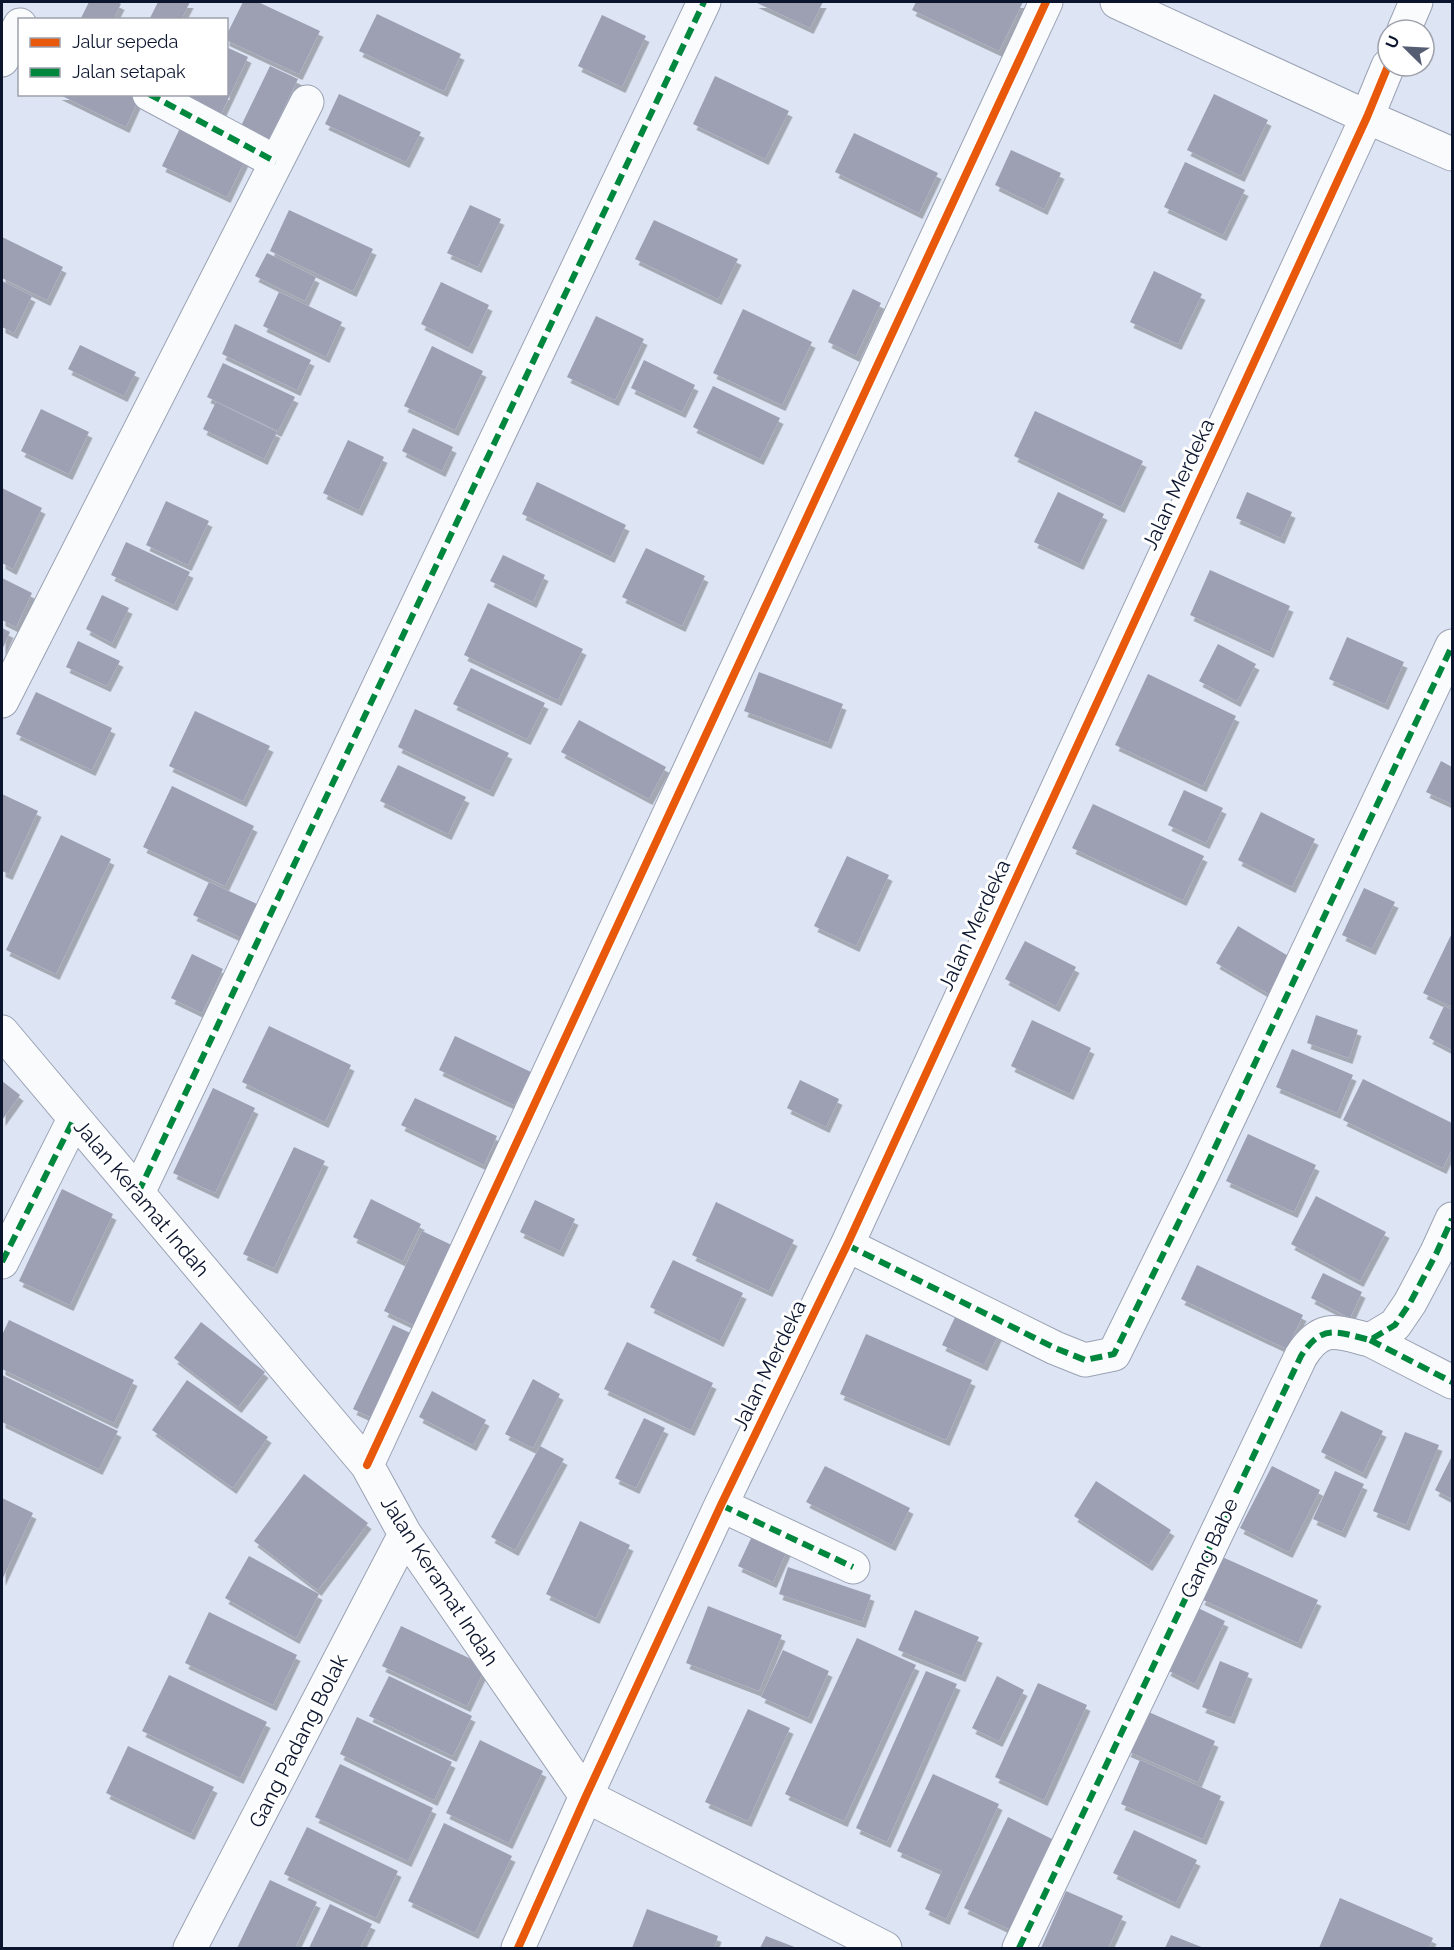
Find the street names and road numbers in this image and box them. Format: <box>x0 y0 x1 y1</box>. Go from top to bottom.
street label: Jalan Merdeka <box>1137 415 1219 553</box>
street label: Jalan Merdeka <box>933 856 1015 994</box>
street label: Jalan Keramat Indah <box>69 1114 215 1282</box>
street label: Jalan Merdeka <box>727 1296 811 1434</box>
street label: Jalan Keramat Indah <box>376 1491 504 1671</box>
street label: Gang Babe <box>1175 1494 1243 1602</box>
street label: Gang Padang Bolak <box>243 1650 353 1832</box>

